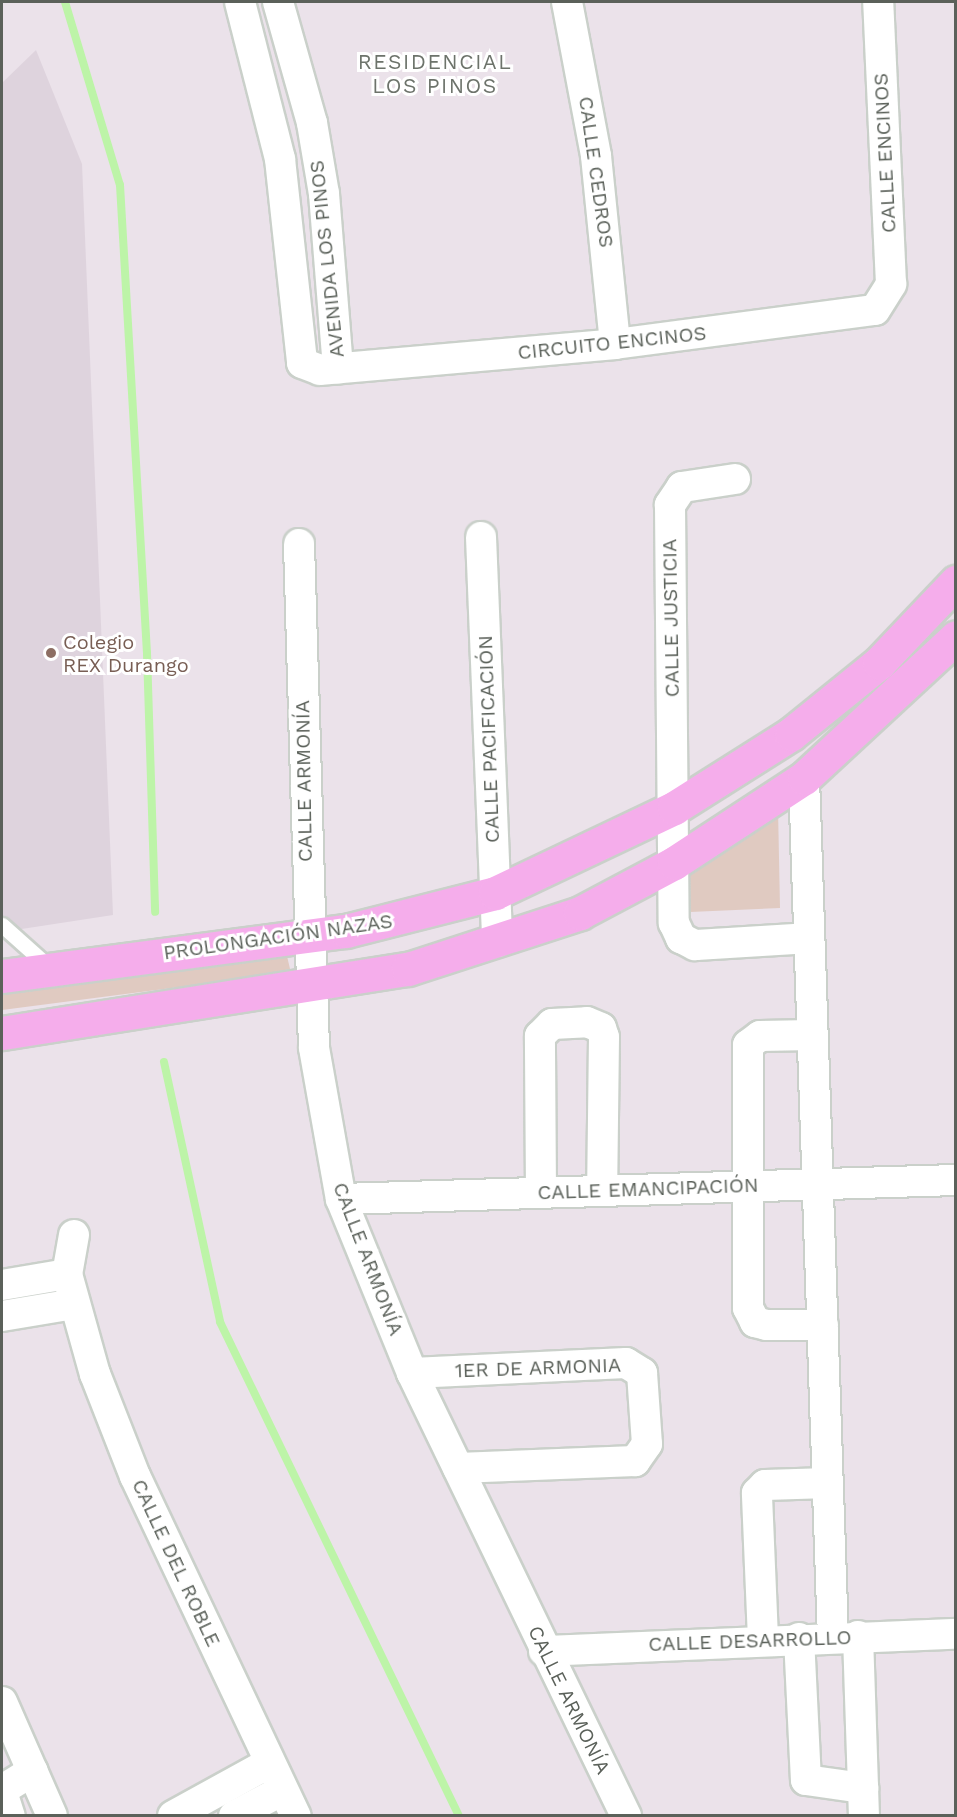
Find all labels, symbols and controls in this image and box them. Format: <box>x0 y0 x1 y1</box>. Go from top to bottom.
district label: RESIDENCIAL LOS PINOS <box>358 49 512 99</box>
street label: CALLE ENCINOS <box>869 73 901 233</box>
street label: CALLE CEDROS <box>574 95 618 249</box>
street label: AVENIDA LOS PINOS <box>305 159 349 359</box>
street label: CIRCUITO ENCINOS <box>516 321 708 365</box>
street label: CALLE JUSTICIA <box>658 538 684 698</box>
place label: Colegio REX Durango <box>63 630 189 677</box>
street label: CALLE PACIFICACIÓN <box>473 635 505 843</box>
marker: Colegio REX Durango <box>44 646 58 660</box>
street label: CALLE ARMONÍA <box>291 699 317 863</box>
street label: PROLONGACIÓN NAZAS <box>162 909 394 965</box>
street label: CALLE EMANCIPACIÓN <box>537 1173 759 1205</box>
street label: CALLE ARMONÍA <box>328 1179 408 1339</box>
street label: 1ER DE ARMONIA <box>454 1353 622 1383</box>
street label: CALLE DEL ROBLE <box>127 1475 225 1651</box>
street label: CALLE ARMONÍA <box>523 1622 615 1778</box>
street label: CALLE DESARROLLO <box>648 1625 852 1657</box>

